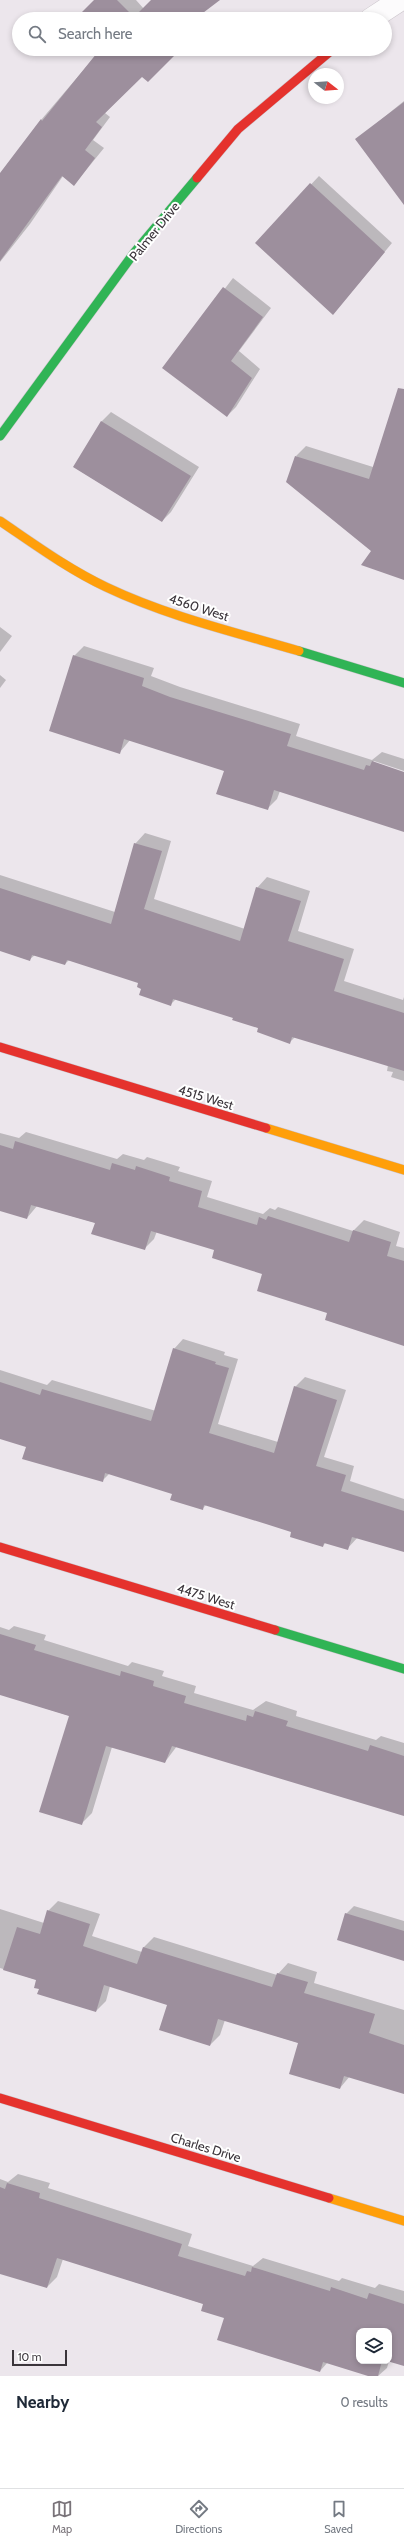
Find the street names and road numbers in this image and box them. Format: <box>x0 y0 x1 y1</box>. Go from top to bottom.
street label: Palmer Drive <box>126 198 183 264</box>
street label: 4560 West <box>167 590 232 624</box>
street label: 4515 West <box>176 1081 236 1113</box>
street label: 4475 West <box>175 1580 237 1613</box>
street label: Charles Drive <box>169 2129 243 2165</box>

